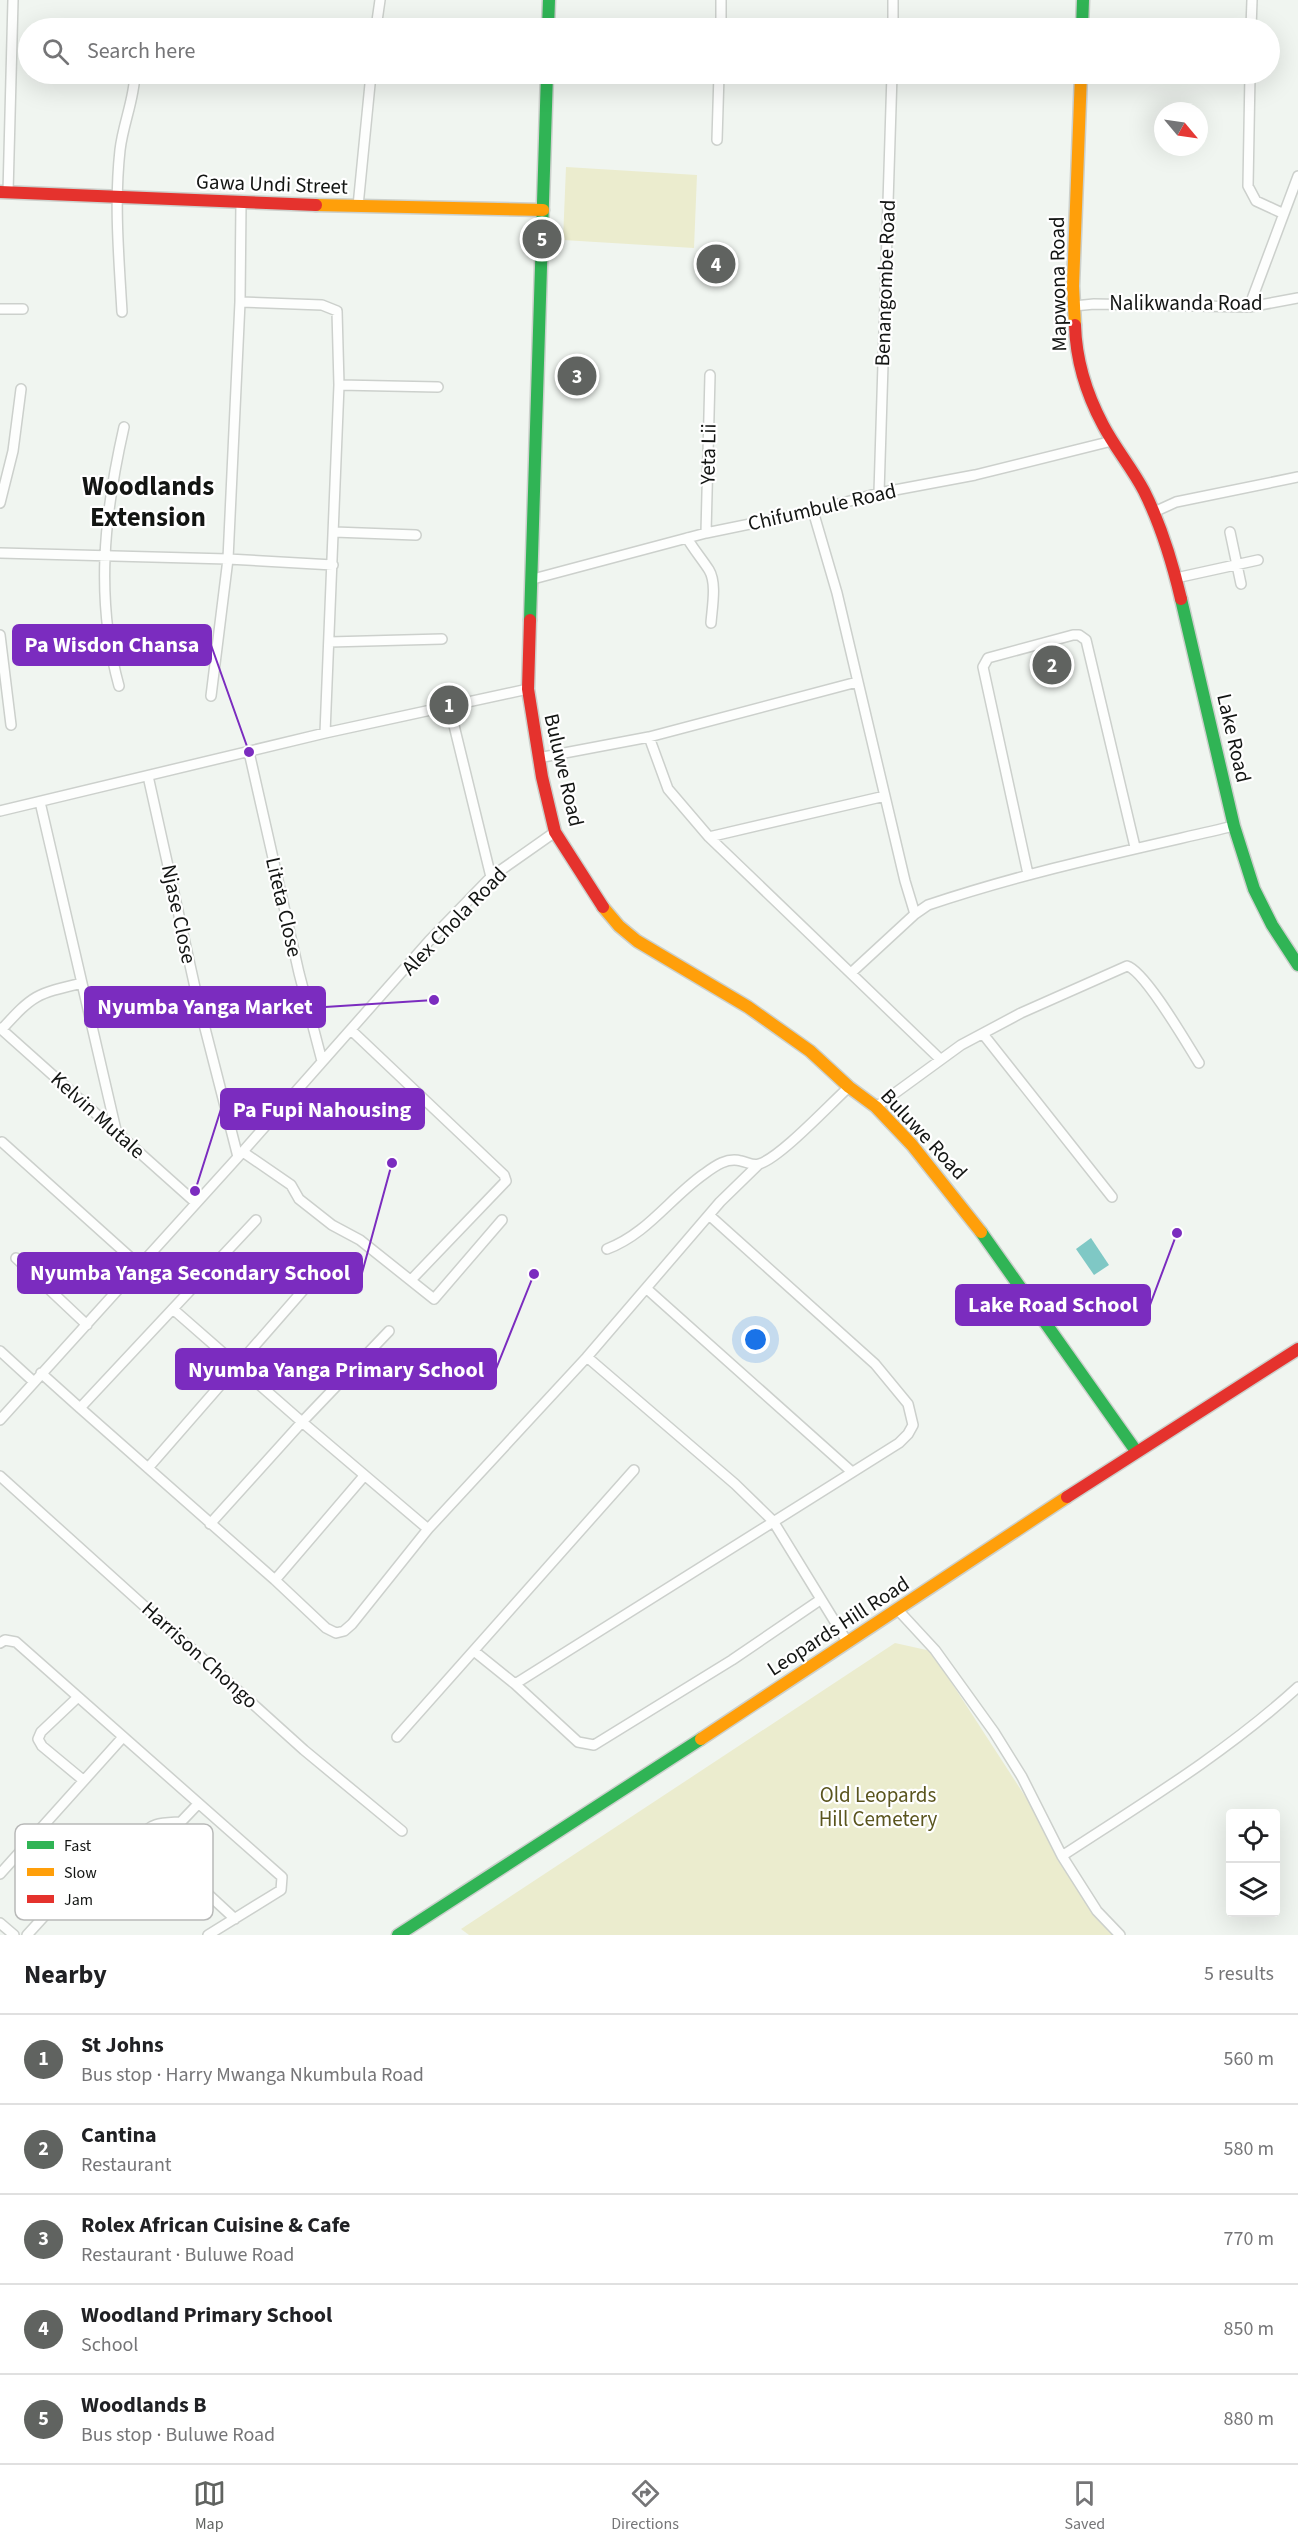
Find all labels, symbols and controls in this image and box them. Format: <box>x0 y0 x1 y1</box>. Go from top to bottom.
search box <box>18 18 1280 84</box>
icon: search <box>39 35 72 68</box>
text: Search here <box>87 35 195 67</box>
north arrow <box>1154 102 1208 156</box>
street label: Gawa Undi Street <box>196 166 348 202</box>
street label: Benangombe Road <box>867 199 903 367</box>
pin: 5 <box>522 216 562 262</box>
street label: Mapwona Road <box>1042 216 1074 352</box>
pin: 4 <box>696 242 736 286</box>
street label: Nalikwanda Road <box>1109 288 1263 318</box>
pin: 3 <box>558 354 596 398</box>
street label: Yeta Lii <box>692 423 724 486</box>
district label: Woodlands Extension <box>82 467 214 537</box>
street label: Chifumbule Road <box>745 475 899 539</box>
callout: Pa Wisdon Chansa <box>13 625 211 665</box>
text: Pa Wisdon Chansa <box>25 629 199 661</box>
pin: 2 <box>1032 642 1072 688</box>
pin: 1 <box>430 682 468 728</box>
street label: Lake Road <box>1209 691 1259 785</box>
street label: Buluwe Road <box>536 710 592 830</box>
street label: Liteta Close <box>258 854 310 960</box>
street label: Alex Chola Road <box>394 860 514 982</box>
street label: Njase Close <box>154 862 204 966</box>
callout: Nyumba Yanga Market <box>85 987 325 1027</box>
text: Nyumba Yanga Market <box>97 991 313 1023</box>
street label: Kelvin Mutale <box>44 1064 152 1166</box>
street label: Buluwe Road <box>874 1082 974 1186</box>
callout: Pa Fupi Nahousing <box>221 1089 424 1129</box>
text: Pa Fupi Nahousing <box>233 1094 412 1126</box>
callout: Nyumba Yanga Secondary School <box>18 1253 362 1293</box>
text: Nyumba Yanga Secondary School <box>30 1257 351 1289</box>
callout: Lake Road School <box>956 1285 1150 1325</box>
text: Lake Road School <box>968 1289 1139 1321</box>
your location <box>741 1325 770 1354</box>
callout: Nyumba Yanga Primary School <box>176 1349 496 1389</box>
text: Nyumba Yanga Primary School <box>188 1354 485 1386</box>
street label: Leopards Hill Road <box>761 1569 915 1683</box>
street label: Harrison Chongo <box>135 1594 265 1716</box>
park label: Old Leopards Hill Cemetery <box>819 1780 938 1834</box>
map controls <box>1226 1809 1280 1917</box>
button: locate <box>1226 1809 1280 1863</box>
legend <box>15 1824 213 1920</box>
text: Fast <box>64 1835 92 1857</box>
text: Slow <box>64 1862 97 1884</box>
button: layers <box>1226 1863 1280 1917</box>
text: Jam <box>64 1889 93 1911</box>
text: Nearby <box>24 1956 107 1993</box>
text: 5 results <box>1204 1960 1274 1988</box>
text: St Johns <box>81 2029 164 2061</box>
text: 1 <box>38 2045 49 2073</box>
text: 560 m <box>1224 2045 1274 2073</box>
text: Bus stop · Harry Mwanga Nkumbula Road <box>81 2061 424 2089</box>
text: Cantina <box>81 2119 157 2151</box>
text: 2 <box>38 2135 49 2163</box>
text: 580 m <box>1224 2135 1274 2163</box>
text: Restaurant <box>81 2151 172 2179</box>
text: Rolex African Cuisine & Cafe <box>81 2209 350 2241</box>
text: 3 <box>38 2225 49 2253</box>
text: 770 m <box>1224 2225 1274 2253</box>
text: Restaurant · Buluwe Road <box>81 2241 294 2269</box>
text: Woodland Primary School <box>81 2299 332 2331</box>
text: 4 <box>38 2315 49 2343</box>
text: 850 m <box>1224 2315 1274 2343</box>
text: School <box>81 2331 138 2359</box>
text: Woodlands B <box>81 2389 206 2421</box>
text: 5 <box>38 2405 49 2433</box>
text: 880 m <box>1224 2405 1274 2433</box>
text: Bus stop · Buluwe Road <box>81 2421 275 2449</box>
tab: Map <box>193 2477 226 2535</box>
tab: Directions <box>611 2477 679 2535</box>
tab: Saved <box>1064 2477 1105 2535</box>

